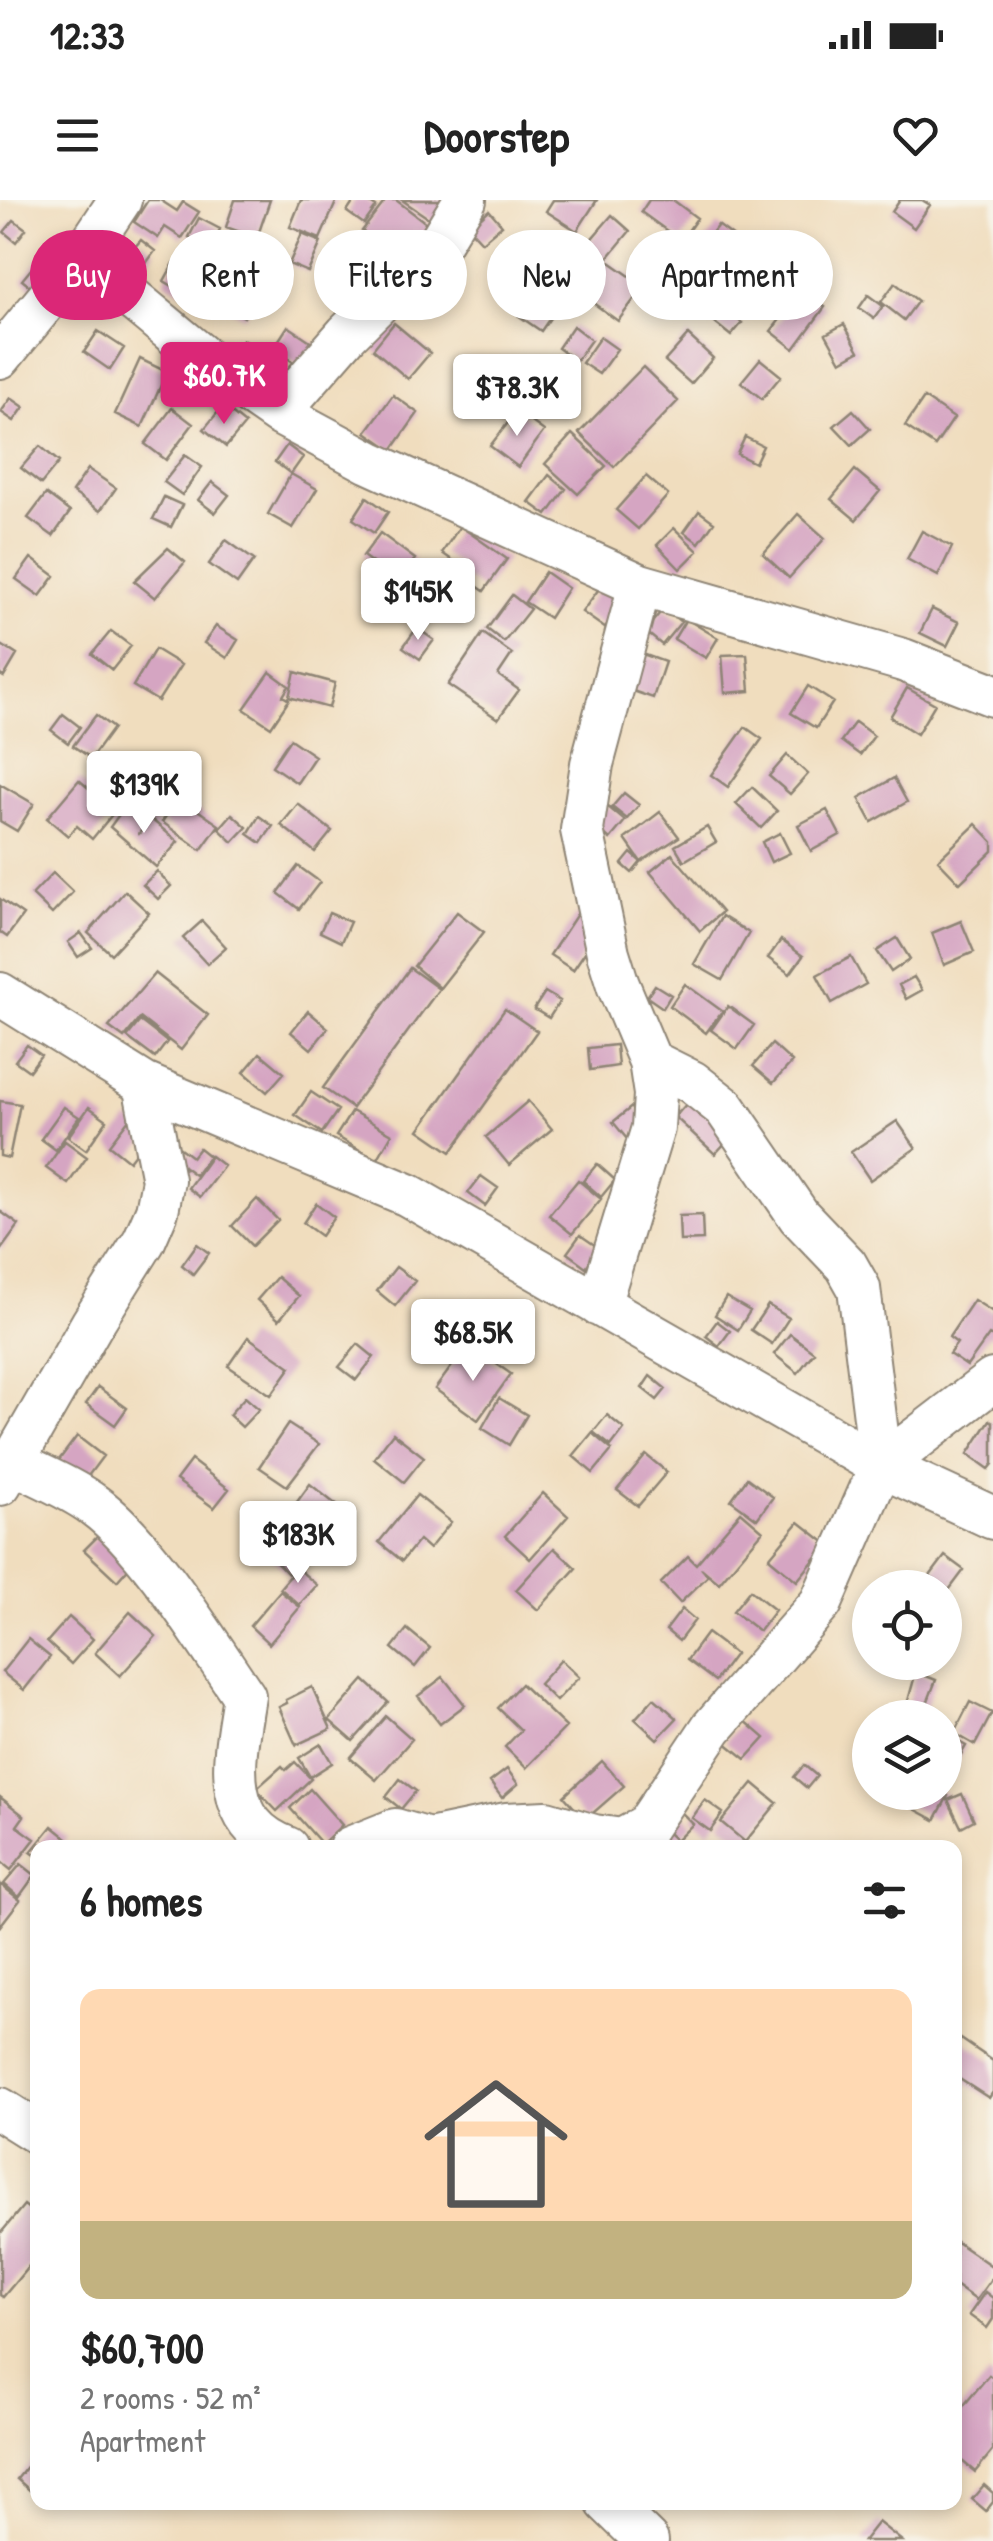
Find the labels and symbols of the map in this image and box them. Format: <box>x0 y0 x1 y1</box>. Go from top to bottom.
pin: $60.7K <box>143 342 305 427</box>
pin: $78.3K <box>436 354 598 439</box>
pin: $145K <box>348 558 488 643</box>
pin: $139K <box>74 751 214 836</box>
pin: $68.5K <box>392 1299 554 1384</box>
pin: $183K <box>228 1501 368 1586</box>

